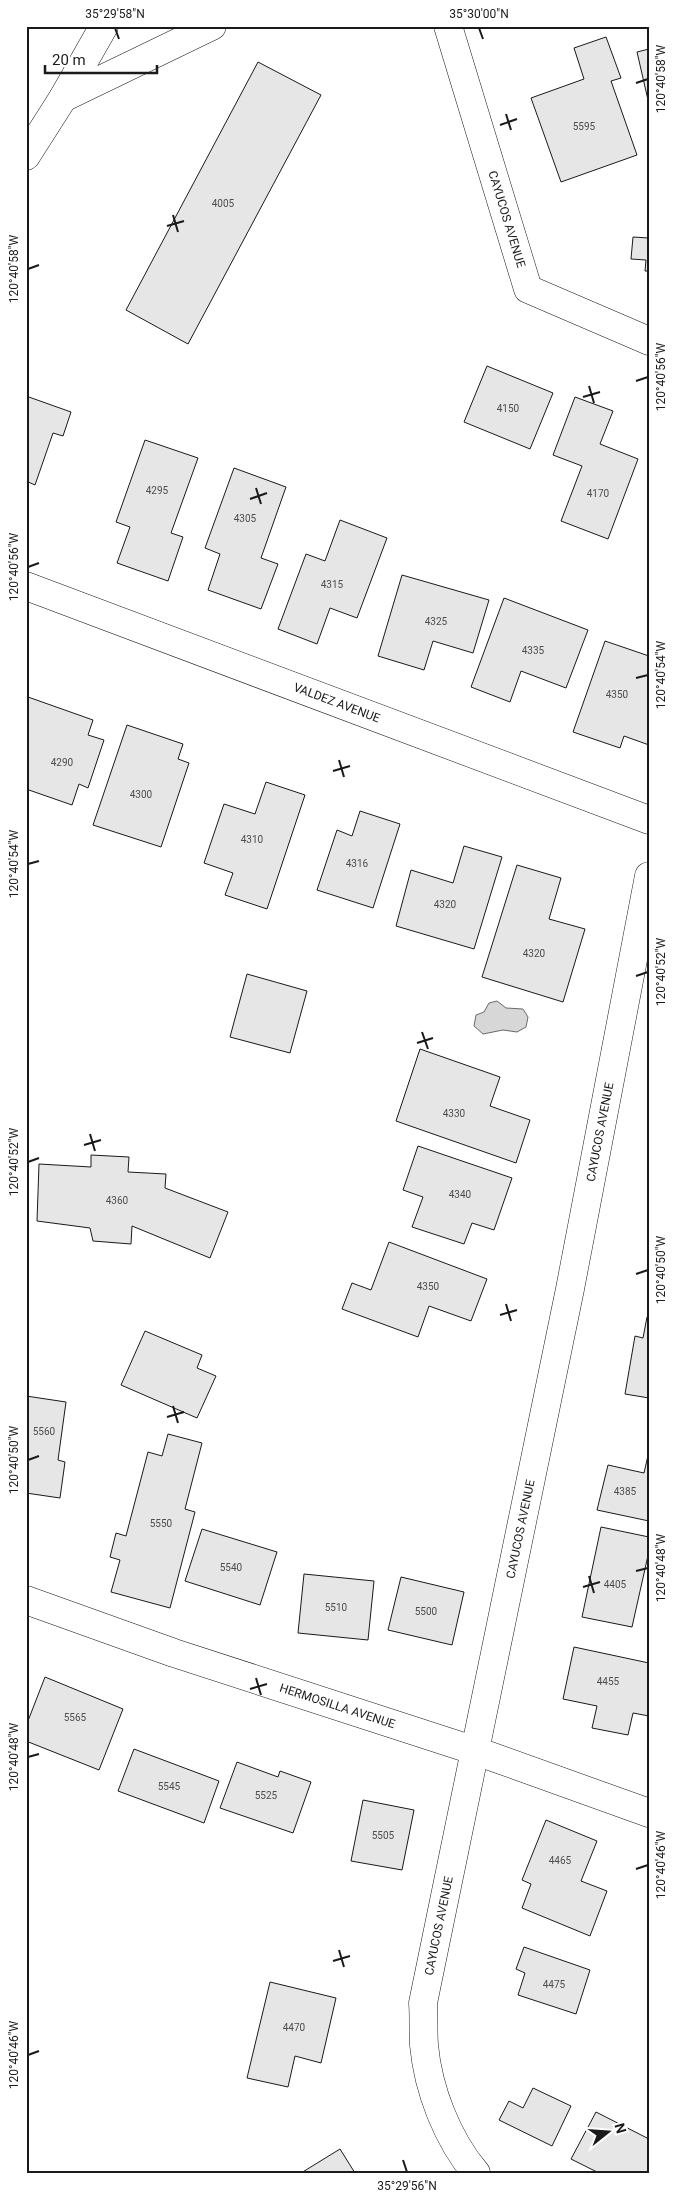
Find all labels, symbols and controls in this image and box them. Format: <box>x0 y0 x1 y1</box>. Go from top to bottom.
text: 35°29'58"N <box>85 7 145 21</box>
text: 35°30'00"N <box>449 7 509 21</box>
scale bar <box>45 42 158 74</box>
text: 120°40'58"W <box>654 45 668 113</box>
text: 20 m <box>52 51 86 69</box>
house number: 5595 <box>573 121 596 132</box>
street label: CAYUCOS AVENUE <box>485 169 528 270</box>
house number: 4005 <box>212 198 235 209</box>
text: 120°40'58"W <box>7 235 21 303</box>
text: 120°40'56"W <box>654 343 668 411</box>
house number: 4150 <box>497 403 520 414</box>
house number: 4295 <box>146 485 169 496</box>
house number: 4170 <box>587 488 610 499</box>
house number: 4305 <box>234 513 257 524</box>
text: 120°40'56"W <box>7 533 21 601</box>
house number: 4315 <box>321 579 344 590</box>
house number: 4325 <box>425 616 448 627</box>
text: 120°40'54"W <box>654 641 668 709</box>
house number: 4335 <box>522 645 545 656</box>
street label: VALDEZ AVENUE <box>292 680 382 725</box>
house number: 4350 <box>606 689 629 700</box>
house number: 4290 <box>51 757 74 768</box>
house number: 4300 <box>130 789 153 800</box>
text: 120°40'54"W <box>7 830 21 898</box>
house number: 4310 <box>241 834 264 845</box>
house number: 4316 <box>346 858 369 869</box>
house number: 4320 <box>434 899 457 910</box>
text: 120°40'52"W <box>654 938 668 1006</box>
house number: 4320 <box>523 948 546 959</box>
street label: CAYUCOS AVENUE <box>584 1081 616 1183</box>
house number: 4330 <box>443 1108 466 1119</box>
text: 120°40'52"W <box>7 1128 21 1196</box>
house number: 4340 <box>449 1189 472 1200</box>
house number: 4360 <box>106 1195 129 1206</box>
text: 120°40'50"W <box>654 1236 668 1304</box>
house number: 4350 <box>417 1281 440 1292</box>
text: 120°40'50"W <box>7 1426 21 1494</box>
house number: 5560 <box>33 1426 56 1437</box>
street label: CAYUCOS AVENUE <box>504 1478 538 1580</box>
house number: 4385 <box>614 1486 637 1497</box>
house number: 5550 <box>150 1518 173 1529</box>
text: 120°40'48"W <box>654 1534 668 1602</box>
house number: 5540 <box>220 1562 243 1573</box>
house number: 4405 <box>604 1579 627 1590</box>
house number: 5510 <box>325 1602 348 1613</box>
house number: 5500 <box>415 1606 438 1617</box>
house number: 4455 <box>597 1676 620 1687</box>
street label: HERMOSILLA AVENUE <box>278 1681 397 1731</box>
house number: 5565 <box>64 1712 87 1723</box>
text: 120°40'48"W <box>7 1723 21 1791</box>
house number: 5545 <box>158 1781 181 1792</box>
house number: 5525 <box>255 1790 278 1801</box>
house number: 5505 <box>372 1830 395 1841</box>
text: 120°40'46"W <box>654 1831 668 1899</box>
house number: 4465 <box>549 1855 572 1866</box>
street label: CAYUCOS AVENUE <box>422 1875 456 1976</box>
house number: 4475 <box>543 1979 566 1990</box>
text: 120°40'46"W <box>7 2021 21 2089</box>
house number: 4470 <box>283 2022 306 2033</box>
north arrow <box>582 2106 632 2156</box>
text: N <box>611 2121 630 2135</box>
text: 35°29'56"N <box>377 2179 437 2193</box>

